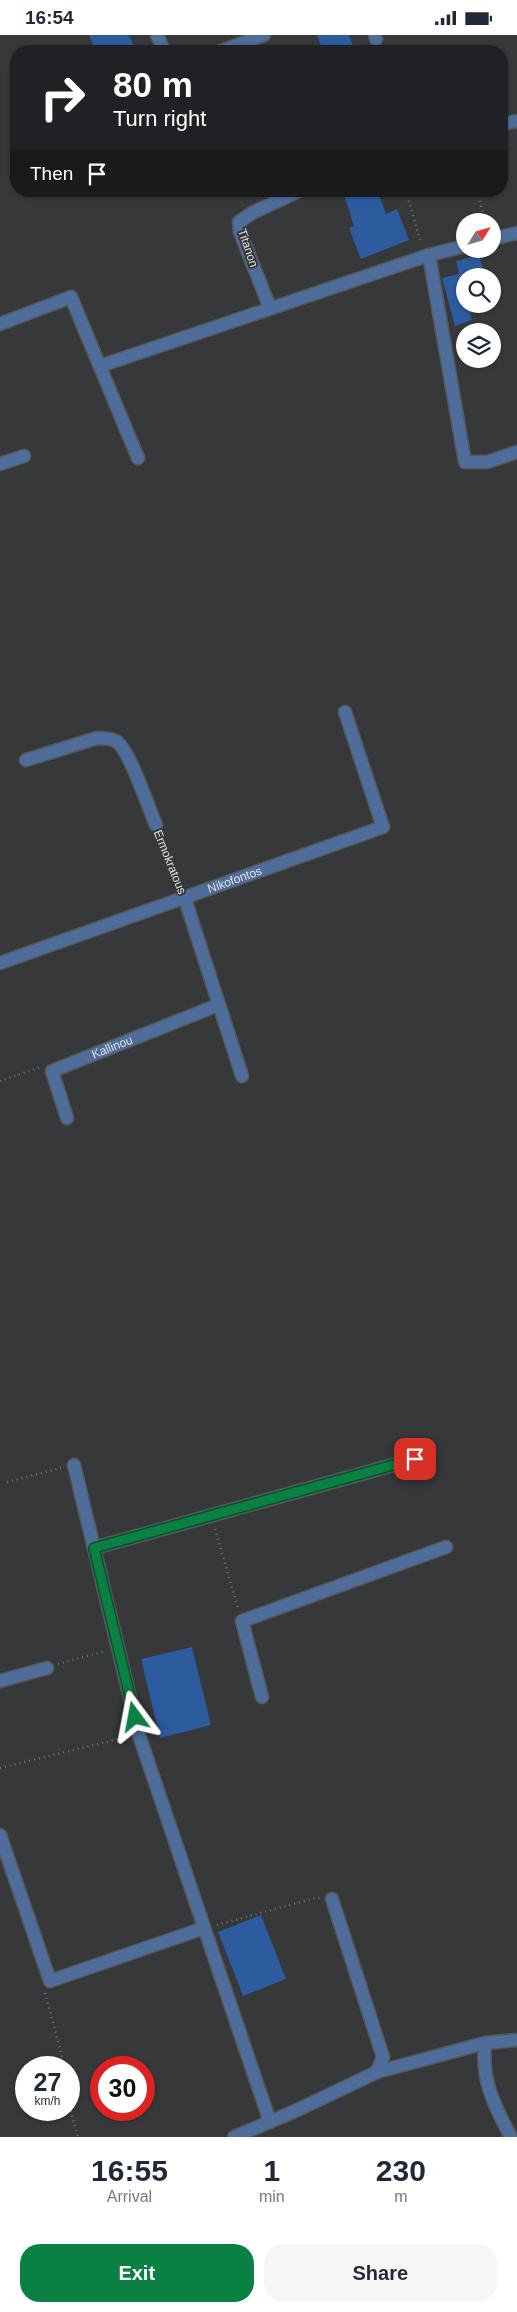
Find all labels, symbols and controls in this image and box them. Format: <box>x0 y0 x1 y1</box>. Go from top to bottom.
text: 16:54 <box>25 7 74 28</box>
icon: right <box>30 65 95 130</box>
text: 80 m <box>113 65 193 104</box>
text: Turn right <box>113 106 206 131</box>
icon: arrive <box>83 160 111 188</box>
text: Then <box>30 163 73 184</box>
north arrow <box>456 213 501 257</box>
map controls <box>456 213 501 368</box>
street label: Titanon <box>235 227 261 269</box>
button: search <box>456 268 501 313</box>
button: layers <box>456 323 501 368</box>
street label: Ermokratous <box>151 828 189 896</box>
street label: Nikofontos <box>206 864 264 896</box>
street label: Kallinou <box>90 1033 135 1062</box>
pin <box>394 1438 436 1480</box>
icon: arrive <box>401 1445 429 1473</box>
position arrow <box>108 1690 160 1742</box>
speed limit sign: 30 <box>90 2056 155 2121</box>
text: 27 <box>34 2068 61 2096</box>
text: km/h <box>34 2094 61 2108</box>
text: 16:55 <box>91 2154 168 2187</box>
text: 1 <box>263 2154 280 2187</box>
text: 230 <box>376 2154 426 2187</box>
text: Arrival <box>107 2188 152 2205</box>
text: min <box>259 2188 285 2205</box>
text: m <box>394 2188 407 2205</box>
button: Exit <box>20 2244 254 2302</box>
button: Share <box>264 2244 497 2302</box>

